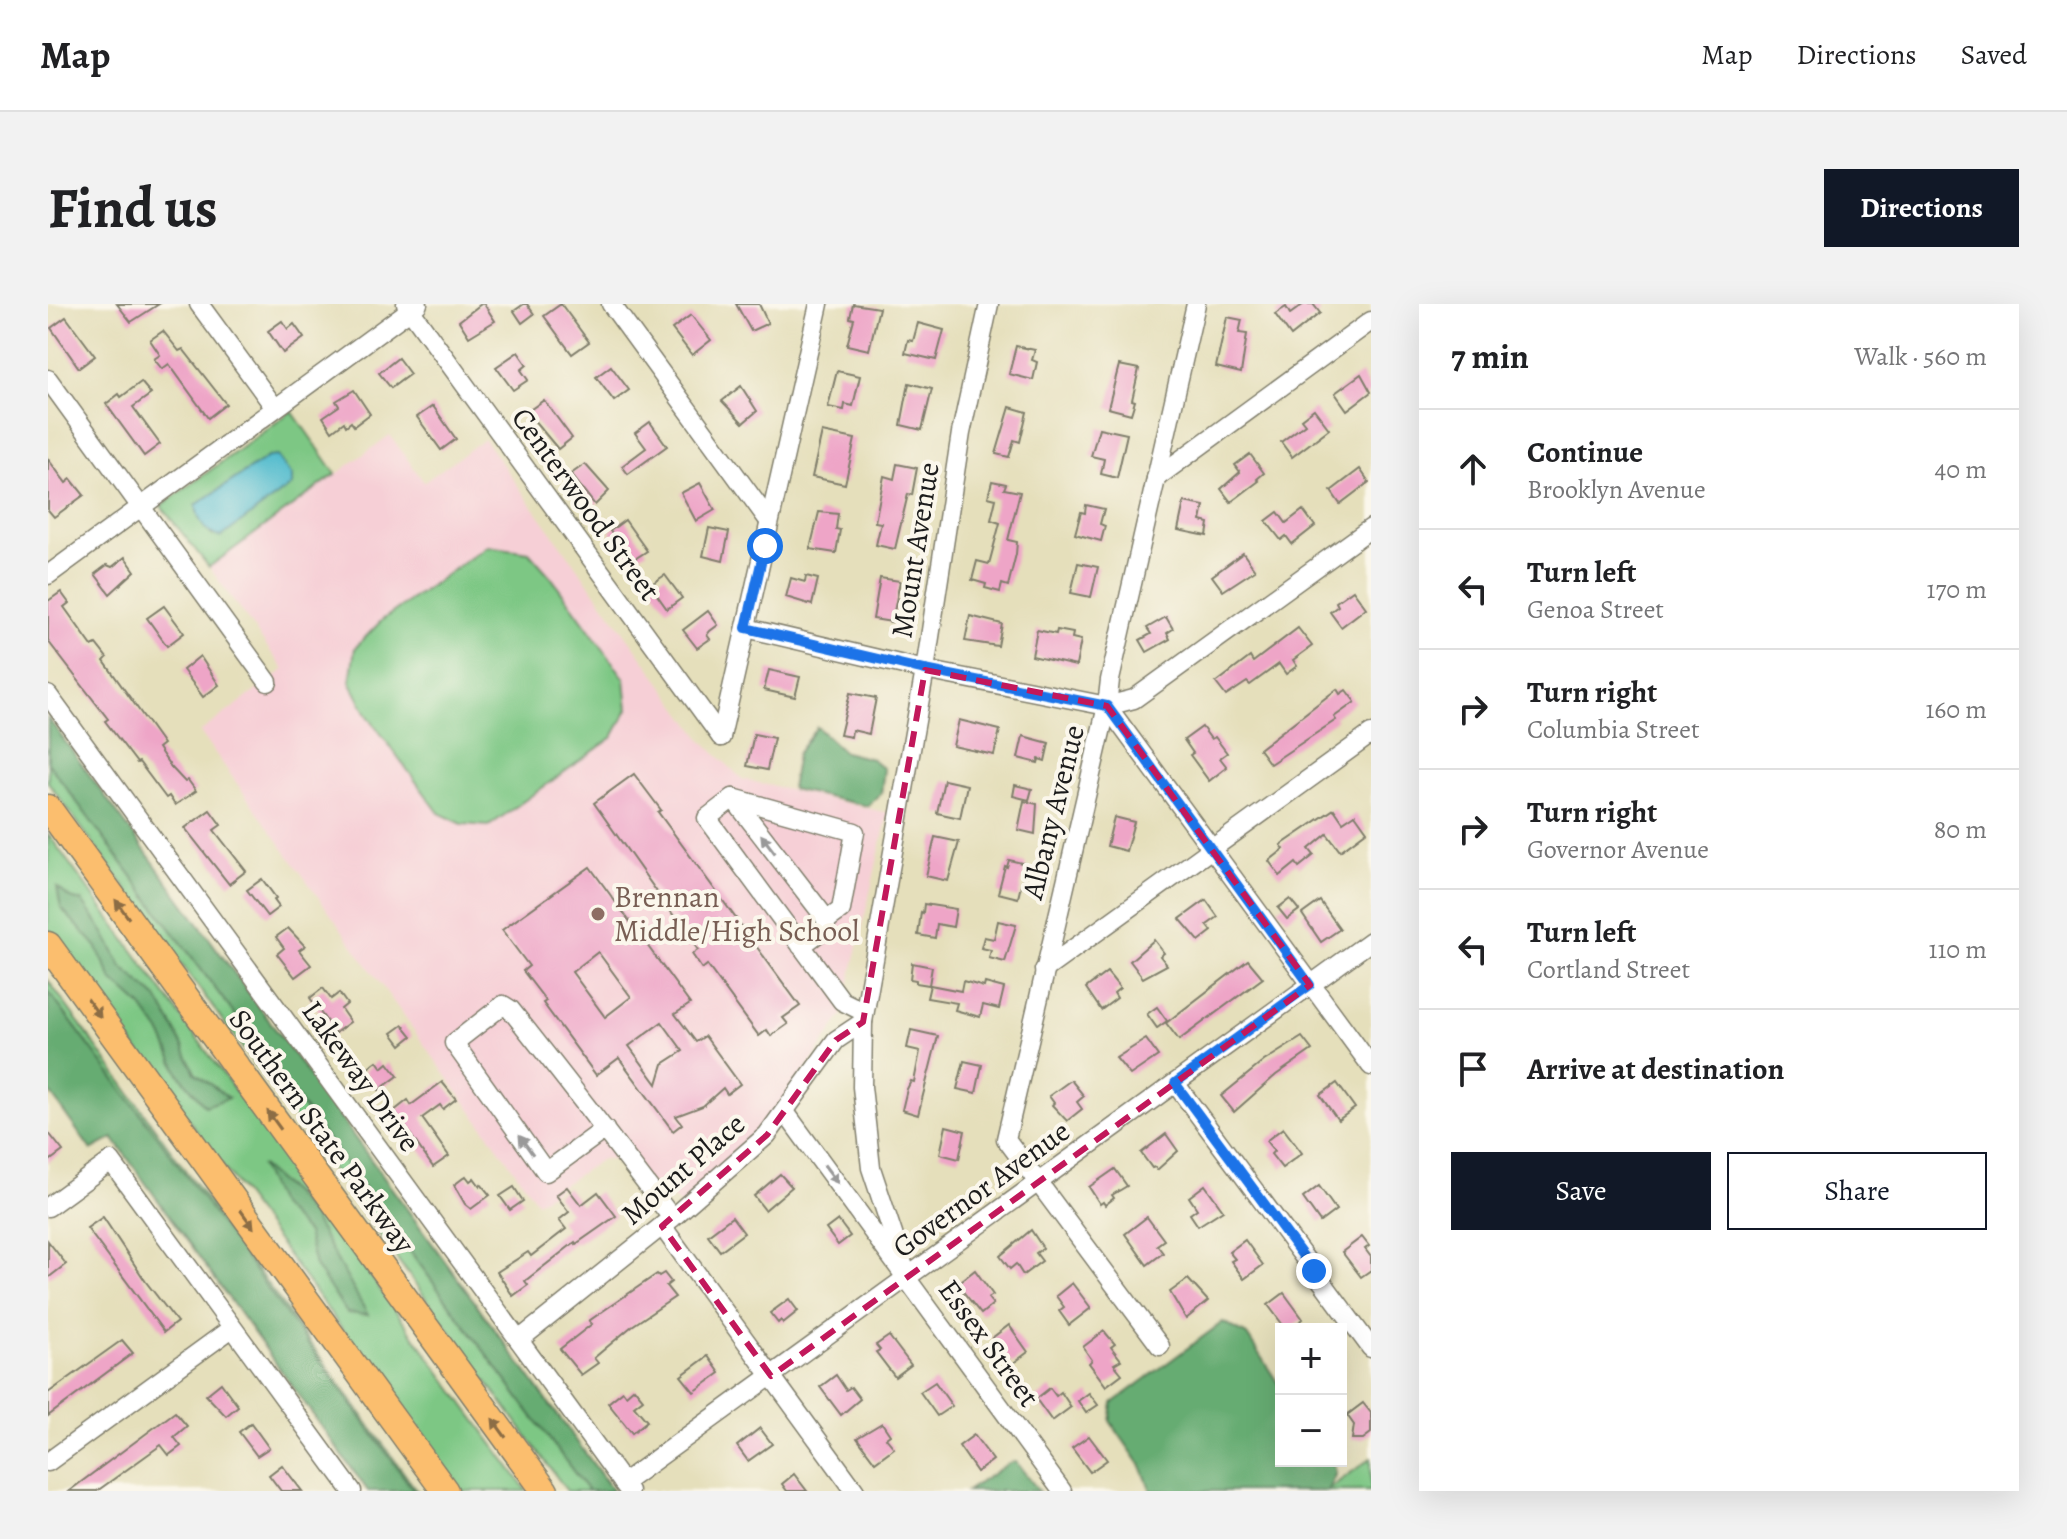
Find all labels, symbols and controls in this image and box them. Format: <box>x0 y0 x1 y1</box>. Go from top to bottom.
text: Map <box>40 29 110 81</box>
text: Map <box>1701 36 1752 74</box>
text: Directions <box>1796 36 1917 74</box>
text: Saved <box>1961 36 2027 74</box>
button: Directions <box>1824 169 2019 247</box>
text: Find us <box>48 170 218 246</box>
text: 7 min <box>1451 333 1529 380</box>
text: Walk · 560 m <box>1854 339 1987 374</box>
street label: Centerwood Street <box>502 399 670 609</box>
text: Continue <box>1527 432 1643 472</box>
icon: ahead <box>1451 447 1495 491</box>
text: 40 m <box>1935 452 1987 487</box>
street label: Mount Avenue <box>881 459 949 641</box>
text: Brooklyn Avenue <box>1527 472 1706 507</box>
route start <box>747 528 783 564</box>
text: Turn left <box>1527 552 1636 592</box>
icon: left <box>1451 567 1495 611</box>
text: 170 m <box>1927 572 1987 607</box>
text: Genoa Street <box>1527 592 1664 627</box>
text: Turn right <box>1527 672 1657 712</box>
icon: right <box>1451 687 1495 731</box>
text: 160 m <box>1925 692 1987 727</box>
text: Columbia Street <box>1527 712 1699 747</box>
street label: Albany Avenue <box>1012 721 1094 904</box>
text: Turn right <box>1527 792 1657 832</box>
icon: right <box>1451 807 1495 851</box>
text: 80 m <box>1934 812 1987 847</box>
text: Governor Avenue <box>1527 832 1709 867</box>
one-way arrow <box>761 834 777 854</box>
place label: Brennan Middle/High School <box>614 877 859 951</box>
one-way arrow <box>114 899 130 920</box>
marker: Brennan Middle/High School <box>589 905 607 923</box>
text: Turn left <box>1527 912 1636 952</box>
icon: left <box>1451 927 1495 971</box>
text: 110 m <box>1929 932 1987 967</box>
text: Cortland Street <box>1527 952 1690 987</box>
street label: Lakeway Drive <box>293 992 429 1160</box>
one-way arrow <box>86 998 101 1019</box>
street label: Southern State Parkway <box>220 1001 425 1262</box>
icon: arrive <box>1451 1047 1495 1091</box>
text: Arrive at destination <box>1527 1049 1784 1089</box>
street label: Mount Place <box>613 1104 753 1234</box>
one-way arrow <box>267 1109 283 1130</box>
street label: Governor Avenue <box>884 1111 1078 1267</box>
one-way arrow <box>519 1134 535 1155</box>
button: Save <box>1451 1152 1711 1230</box>
button: Share <box>1727 1152 1987 1230</box>
one-way arrow <box>823 1164 839 1184</box>
one-way arrow <box>239 1208 254 1229</box>
route end <box>1296 1253 1332 1289</box>
street label: Essex Street <box>929 1271 1049 1415</box>
map controls <box>1275 1323 1347 1467</box>
button: + <box>1275 1323 1347 1395</box>
button: − <box>1275 1395 1347 1467</box>
one-way arrow <box>491 1417 507 1439</box>

